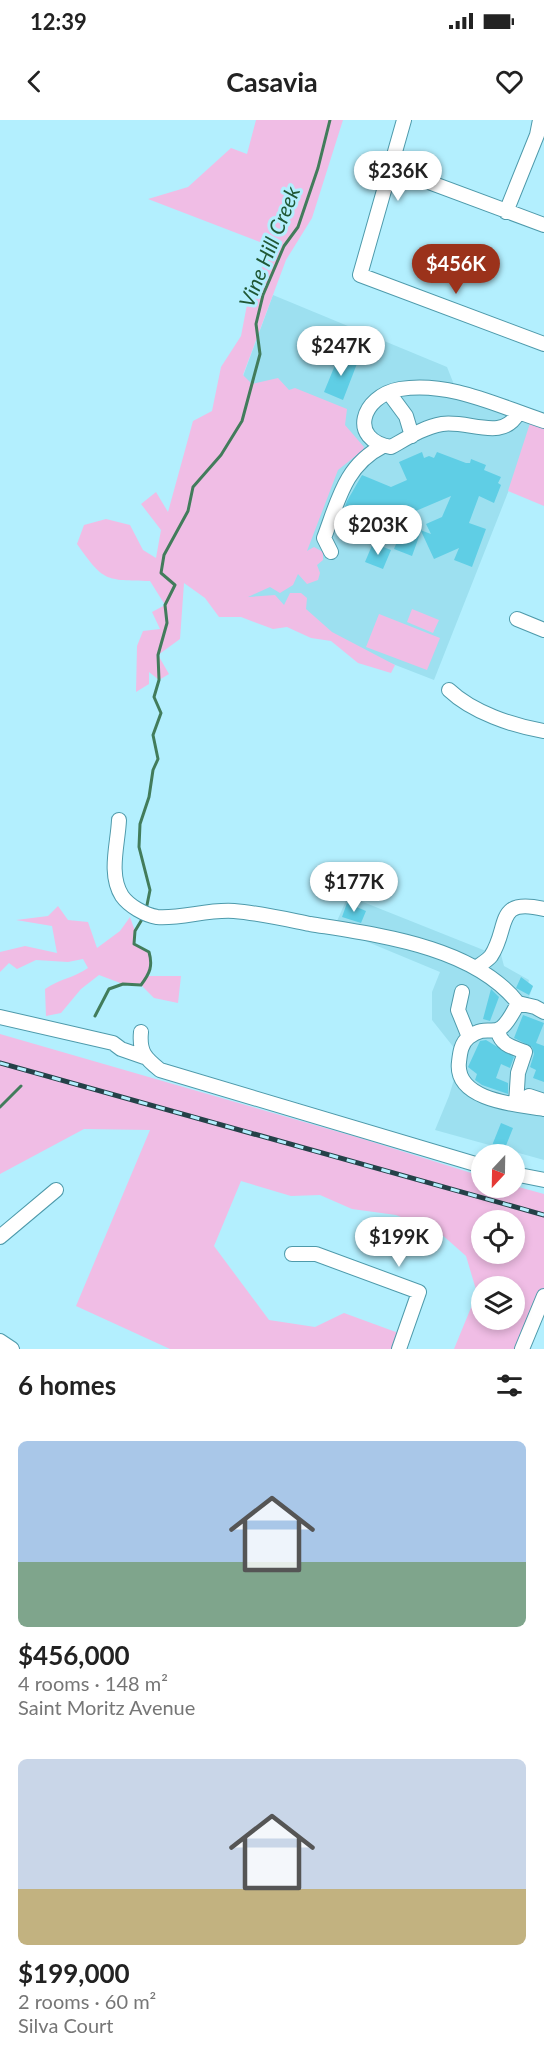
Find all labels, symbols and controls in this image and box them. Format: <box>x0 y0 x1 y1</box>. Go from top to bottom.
text: 12:39 <box>30 8 87 35</box>
icon: back <box>18 65 51 98</box>
text: Casavia <box>226 65 318 98</box>
icon: heart <box>493 65 526 98</box>
pin: $236K <box>356 151 440 202</box>
text: $236K <box>368 158 428 182</box>
water label: Vine Hill Creek <box>233 181 305 310</box>
pin: $456K <box>414 244 498 295</box>
text: $456K <box>426 251 486 275</box>
pin: $247K <box>299 326 383 377</box>
text: $247K <box>311 333 371 357</box>
pin: $203K <box>336 505 420 556</box>
text: $203K <box>348 512 408 536</box>
pin: $177K <box>312 862 396 913</box>
text: $177K <box>324 869 384 893</box>
north arrow <box>471 1144 525 1198</box>
map controls <box>471 1144 525 1330</box>
button: locate <box>471 1210 525 1264</box>
pin: $199K <box>357 1217 441 1268</box>
text: $199K <box>369 1224 429 1248</box>
button: layers <box>471 1276 525 1330</box>
text: 6 homes <box>18 1369 116 1401</box>
icon: filters <box>493 1369 526 1402</box>
icon: home <box>218 1480 326 1588</box>
text: $456,000 <box>18 1639 130 1671</box>
text: 4 rooms · 148 m² <box>18 1671 168 1695</box>
text: Saint Moritz Avenue <box>18 1695 195 1719</box>
icon: home <box>218 1798 326 1906</box>
text: $199,000 <box>18 1957 130 1989</box>
text: 2 rooms · 60 m² <box>18 1989 156 2013</box>
text: Silva Court <box>18 2013 114 2037</box>

